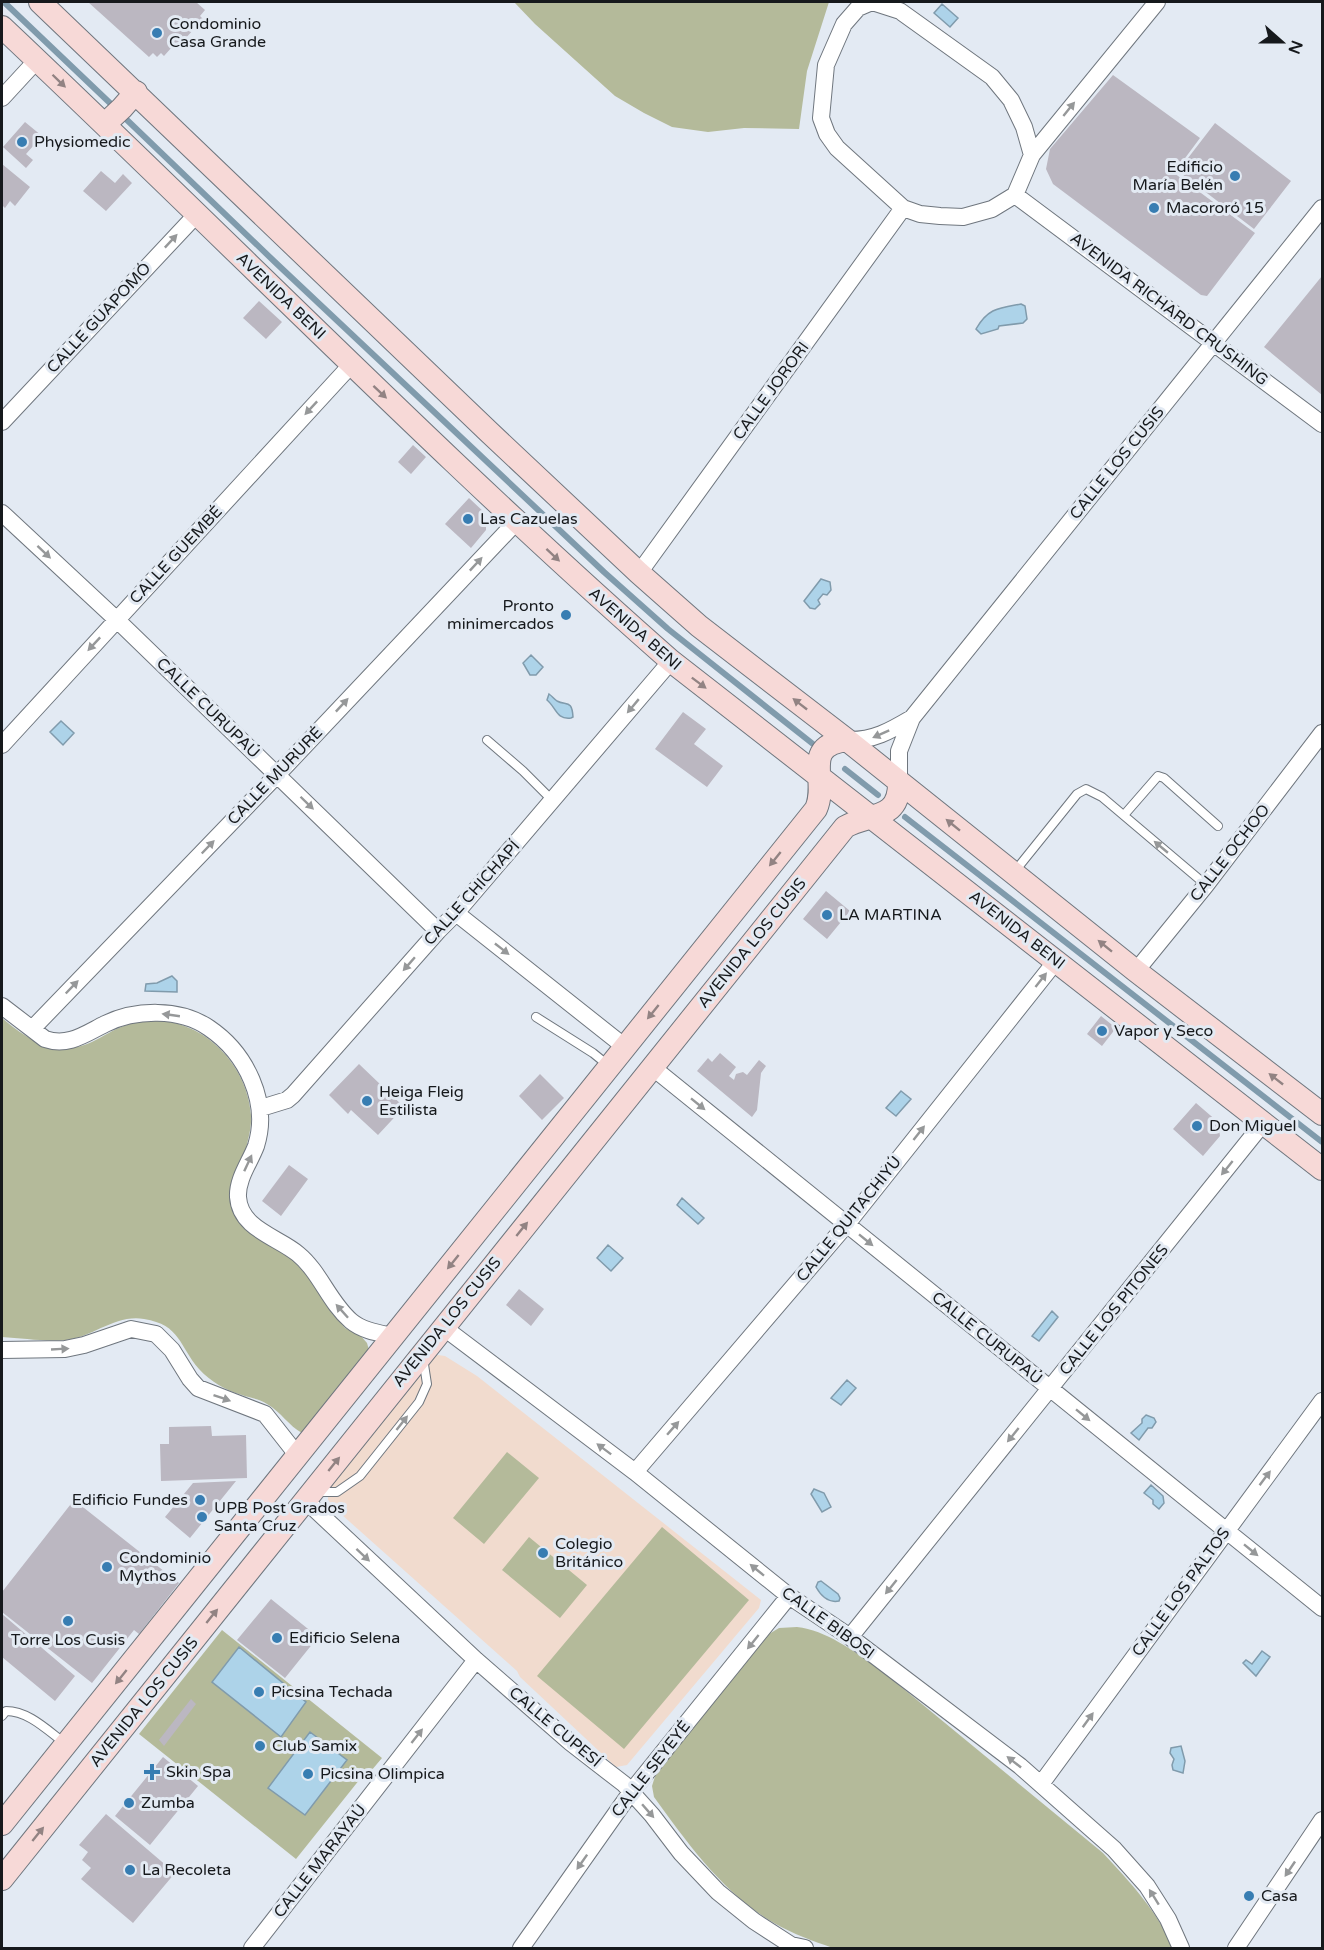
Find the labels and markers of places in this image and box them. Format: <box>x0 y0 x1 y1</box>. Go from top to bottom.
place label: Condominio Casa Grande <box>169 14 266 52</box>
marker: Condominio Casa Grande <box>150 26 164 40</box>
place label: Physiomedic <box>34 132 131 152</box>
marker: Physiomedic <box>15 135 29 149</box>
place label: Edificio María Belén <box>1132 157 1223 195</box>
marker: Edificio María Belén <box>1228 169 1242 183</box>
place label: Macororó 15 <box>1166 198 1264 218</box>
marker: Macororó 15 <box>1147 201 1161 215</box>
place label: Las Cazuelas <box>480 509 578 529</box>
marker: Las Cazuelas <box>461 512 475 526</box>
place label: Pronto minimercados <box>447 596 554 634</box>
marker: Pronto minimercados <box>559 608 573 622</box>
place label: LA MARTINA <box>839 905 942 925</box>
marker: LA MARTINA <box>820 908 834 922</box>
place label: Vapor y Seco <box>1114 1021 1213 1041</box>
marker: Vapor y Seco <box>1095 1024 1109 1038</box>
place label: Heiga Fleig Estilista <box>379 1082 464 1120</box>
marker: Heiga Fleig Estilista <box>360 1094 374 1108</box>
place label: Don Miguel <box>1209 1116 1297 1136</box>
marker: Don Miguel <box>1190 1119 1204 1133</box>
place label: Edificio Fundes <box>72 1490 188 1510</box>
marker: Edificio Fundes <box>193 1493 207 1507</box>
place label: UPB Post Grados Santa Cruz <box>214 1498 345 1536</box>
marker: UPB Post Grados Santa Cruz <box>195 1510 209 1524</box>
place label: Colegio Británico <box>555 1534 623 1572</box>
marker: Colegio Británico <box>536 1546 550 1560</box>
place label: Condominio Mythos <box>119 1548 211 1586</box>
marker: Condominio Mythos <box>100 1560 114 1574</box>
marker: Torre Los Cusis <box>61 1614 75 1628</box>
place label: Edificio Selena <box>289 1628 400 1648</box>
place label: Torre Los Cusis <box>11 1630 125 1650</box>
marker: Edificio Selena <box>270 1631 284 1645</box>
place label: Picsina Techada <box>271 1682 393 1702</box>
marker: Picsina Techada <box>252 1685 266 1699</box>
place label: Club Samix <box>272 1736 357 1756</box>
marker: Club Samix <box>253 1739 267 1753</box>
place label: Skin Spa <box>166 1762 231 1782</box>
marker: Skin Spa <box>143 1763 161 1781</box>
place label: Picsina Olimpica <box>320 1764 445 1784</box>
marker: Picsina Olimpica <box>301 1767 315 1781</box>
place label: Zumba <box>141 1793 195 1813</box>
marker: Zumba <box>122 1796 136 1810</box>
place label: La Recoleta <box>142 1860 231 1880</box>
marker: La Recoleta <box>123 1863 137 1877</box>
place label: Casa <box>1261 1886 1298 1906</box>
marker: Casa <box>1242 1889 1256 1903</box>

